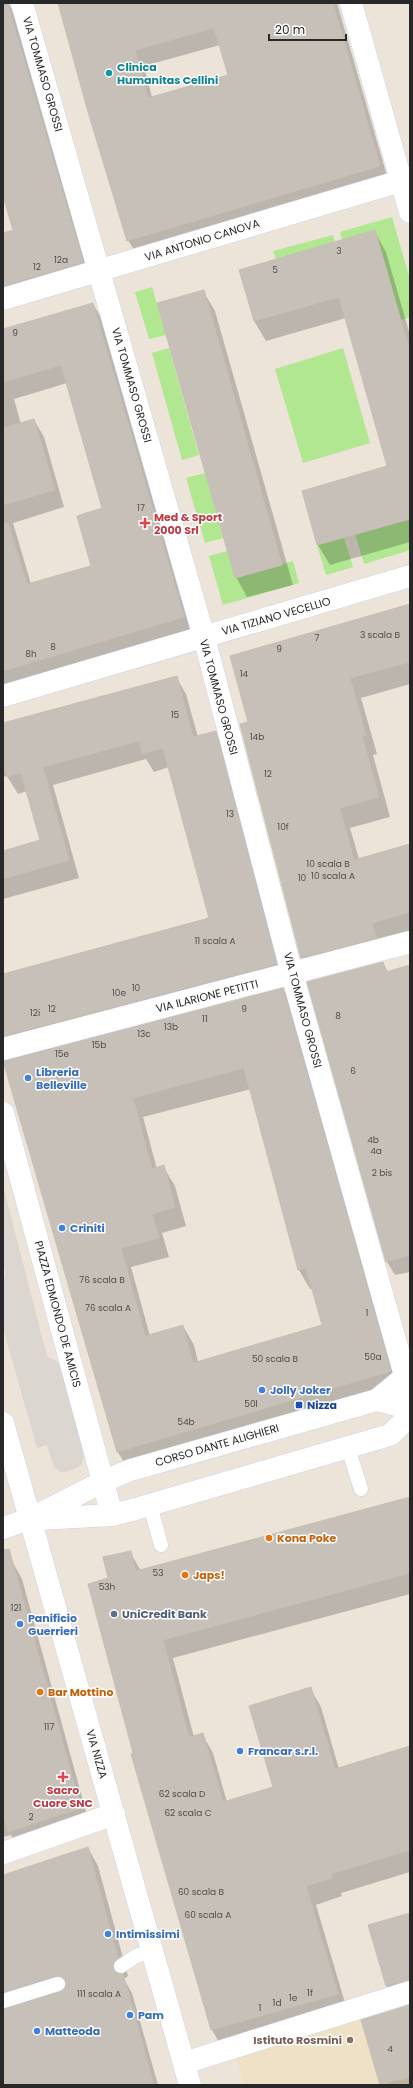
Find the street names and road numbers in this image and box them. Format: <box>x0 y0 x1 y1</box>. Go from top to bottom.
street label: VIA TOMMASO GROSSI <box>19 15 67 133</box>
street label: VIA ANTONIO CANOVA <box>143 215 262 265</box>
street label: VIA TOMMASO GROSSI <box>108 326 156 444</box>
street label: VIA TIZIANO VECELLIO <box>220 593 333 639</box>
street label: VIA TOMMASO GROSSI <box>196 637 242 757</box>
street label: VIA TOMMASO GROSSI <box>280 950 326 1070</box>
street label: VIA ILARIONE PETITTI <box>154 976 260 1016</box>
street label: PIAZZA EDMONDO DE AMICIS <box>31 1239 85 1389</box>
street label: CORSO DANTE ALIGHIERI <box>153 1420 281 1470</box>
street label: VIA NIZZA <box>82 1728 112 1781</box>

